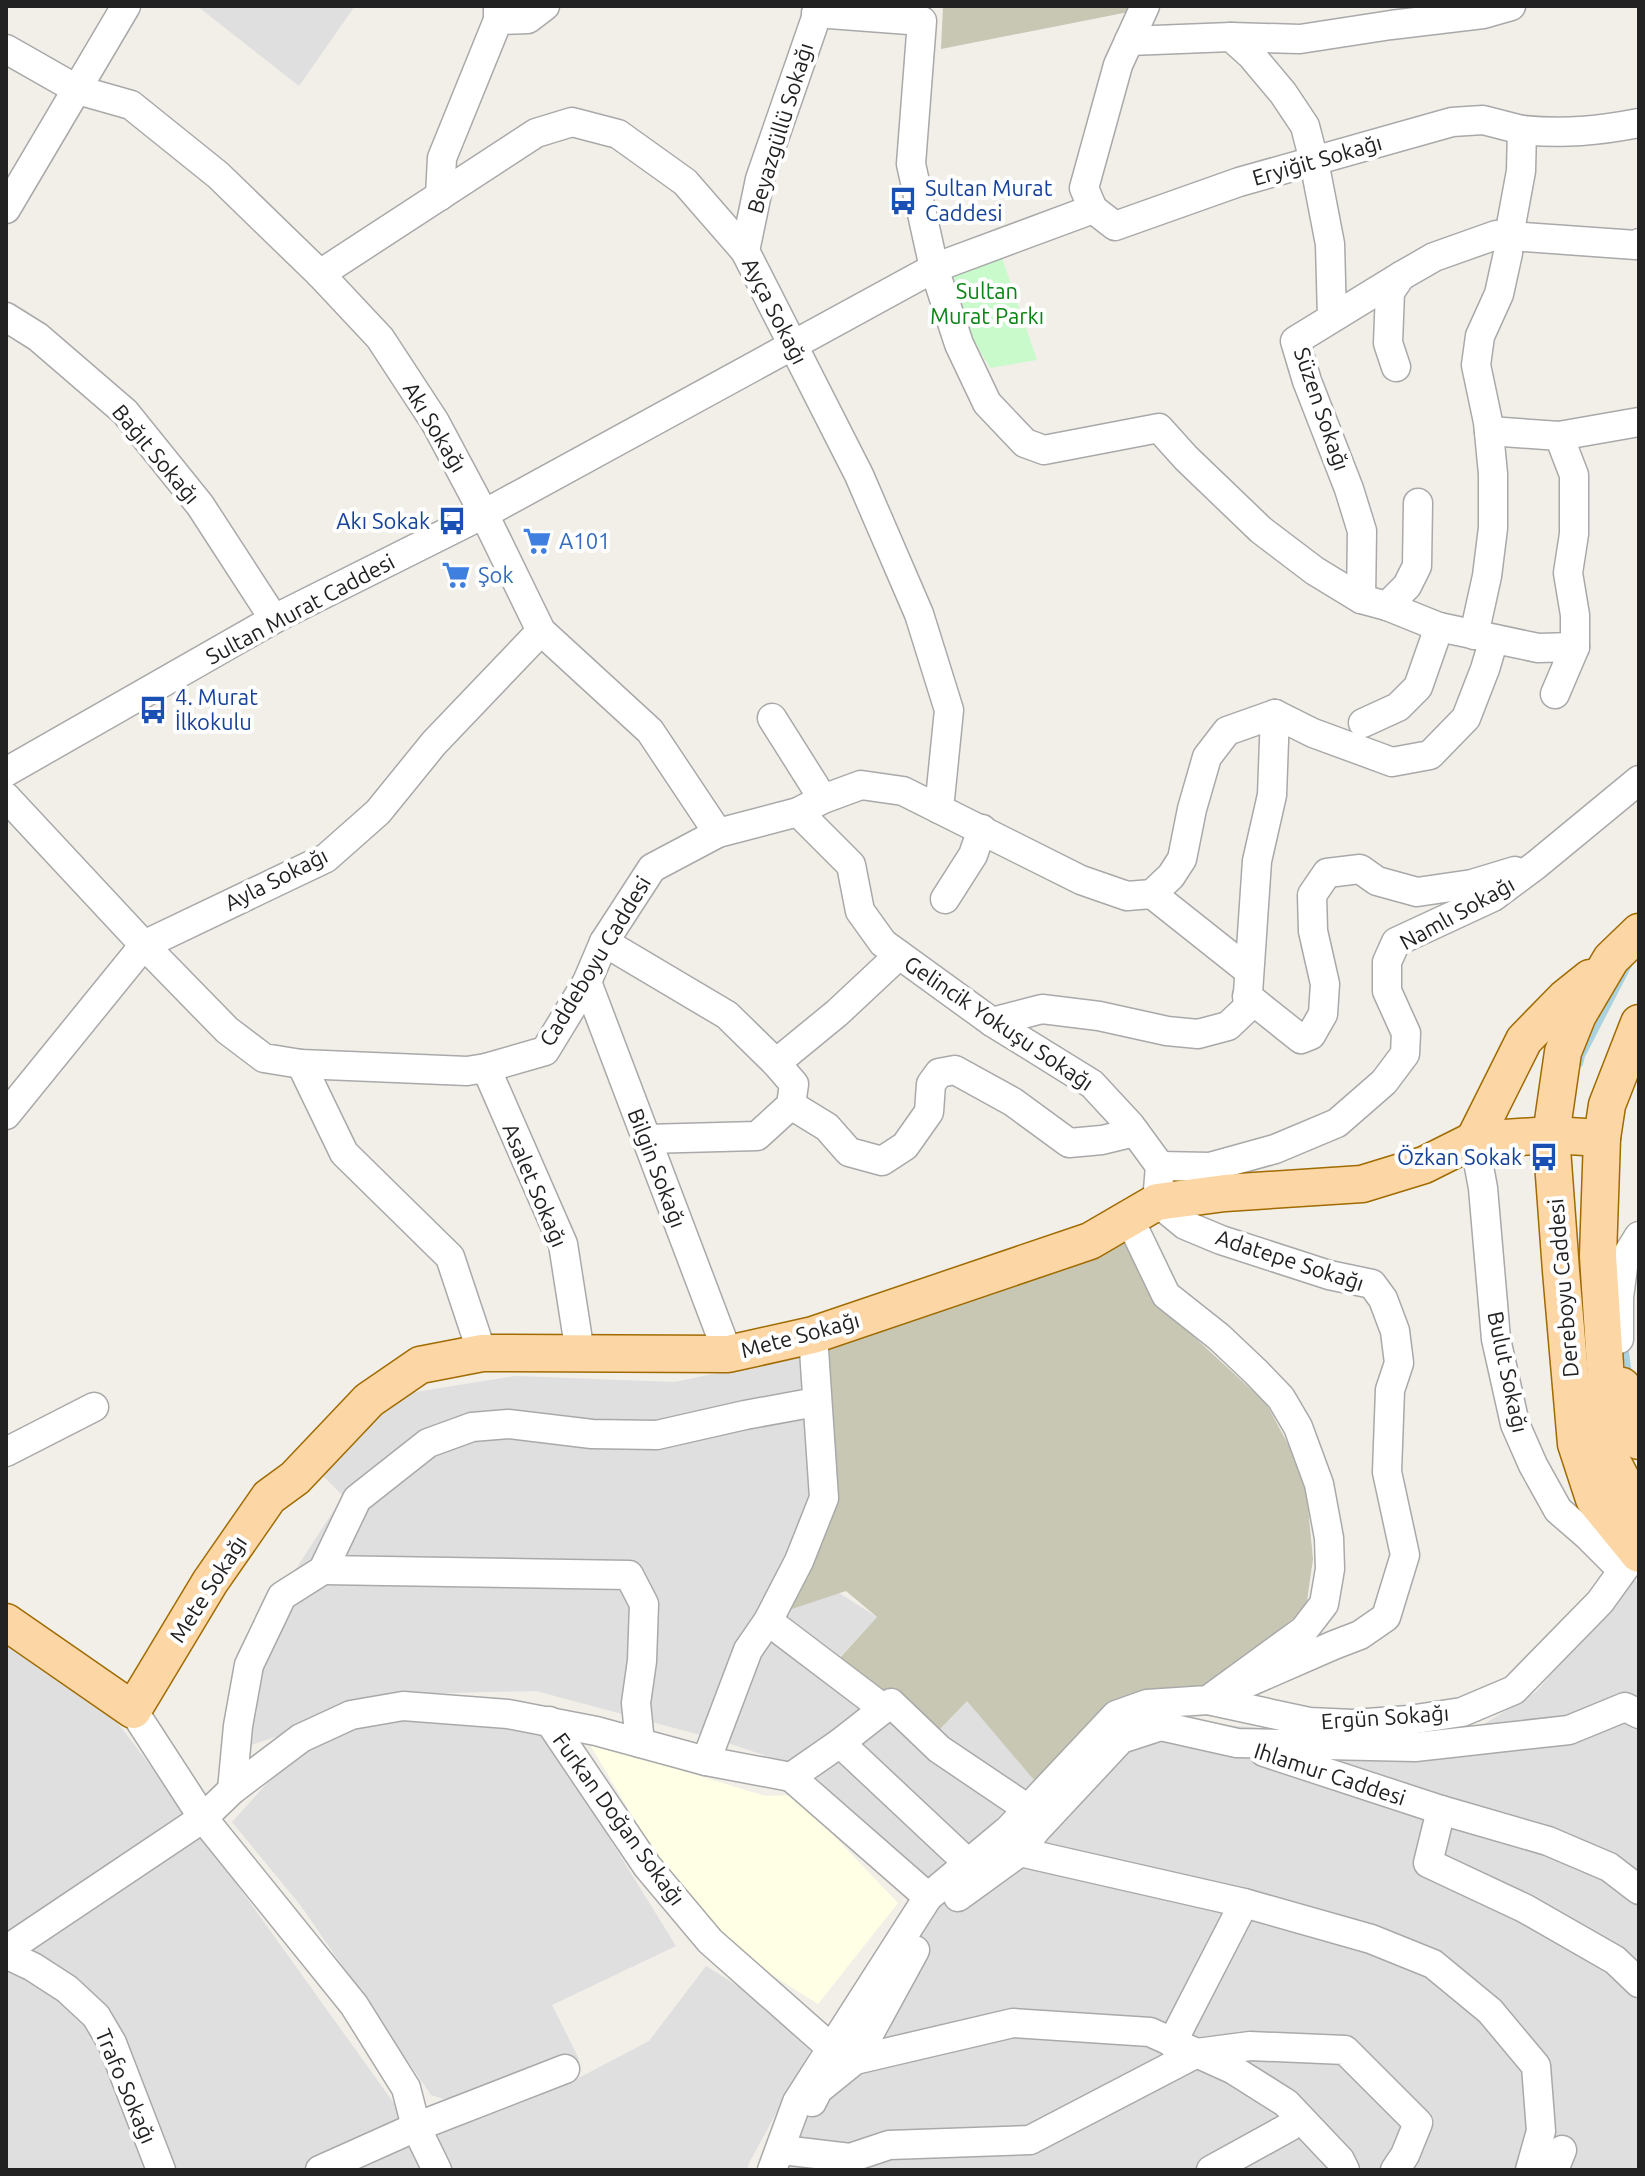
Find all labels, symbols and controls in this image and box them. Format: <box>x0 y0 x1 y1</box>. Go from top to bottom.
street label: Beyazgüllü Sokağı <box>742 40 817 216</box>
street label: Eryiğit Sokağı <box>1249 129 1385 190</box>
place label: Sultan Murat Caddesi <box>925 175 1053 225</box>
bus stop icon: Sultan Murat Caddesi <box>888 186 918 216</box>
street label: Ayça Sokağı <box>738 253 813 368</box>
park label: Sultan Murat Parkı <box>930 278 1044 328</box>
street label: Süzen Sokağı <box>1290 344 1355 474</box>
street label: Akı Sokağı <box>399 377 472 476</box>
street label: Bağıt Sokağı <box>108 399 205 508</box>
bus stop icon: Akı Sokak <box>437 506 467 536</box>
place label: Akı Sokak <box>336 508 430 533</box>
supermarket icon: A101 <box>522 526 552 556</box>
place label: A101 <box>559 528 611 553</box>
street label: Sultan Murat Caddesi <box>201 548 398 669</box>
supermarket icon: Şok <box>441 560 471 590</box>
place label: Şok <box>478 562 514 587</box>
place label: 4. Murat İlkokulu <box>175 684 258 734</box>
bus stop icon: 4. Murat İlkokulu <box>138 695 168 725</box>
street label: Ayla Sokağı <box>220 842 331 915</box>
street label: Caddeboyu Caddesi <box>534 871 655 1050</box>
street label: Namlı Sokağı <box>1395 871 1518 954</box>
street label: Gelincik Yokuşu Sokağı <box>900 950 1098 1095</box>
street label: Bilgin Sokağı <box>623 1105 692 1231</box>
street label: Asalet Sokağı <box>498 1119 573 1250</box>
bus stop icon: Özkan Sokak <box>1529 1142 1559 1172</box>
place label: Özkan Sokak <box>1397 1144 1522 1169</box>
street label: Dereboyu Caddesi <box>1542 1197 1583 1379</box>
street label: Adatepe Sokağı <box>1213 1224 1367 1295</box>
street label: Mete Sokağı <box>738 1307 862 1362</box>
street label: Bulut Sokağı <box>1483 1309 1534 1435</box>
street label: Mete Sokağı <box>164 1531 251 1647</box>
street label: Ergün Sokağı <box>1320 1700 1450 1733</box>
street label: Furkan Doğan Sokağı <box>548 1728 690 1910</box>
street label: Ihlamur Caddesi <box>1251 1737 1409 1810</box>
street label: Trafo Sokağı <box>91 2025 162 2147</box>

